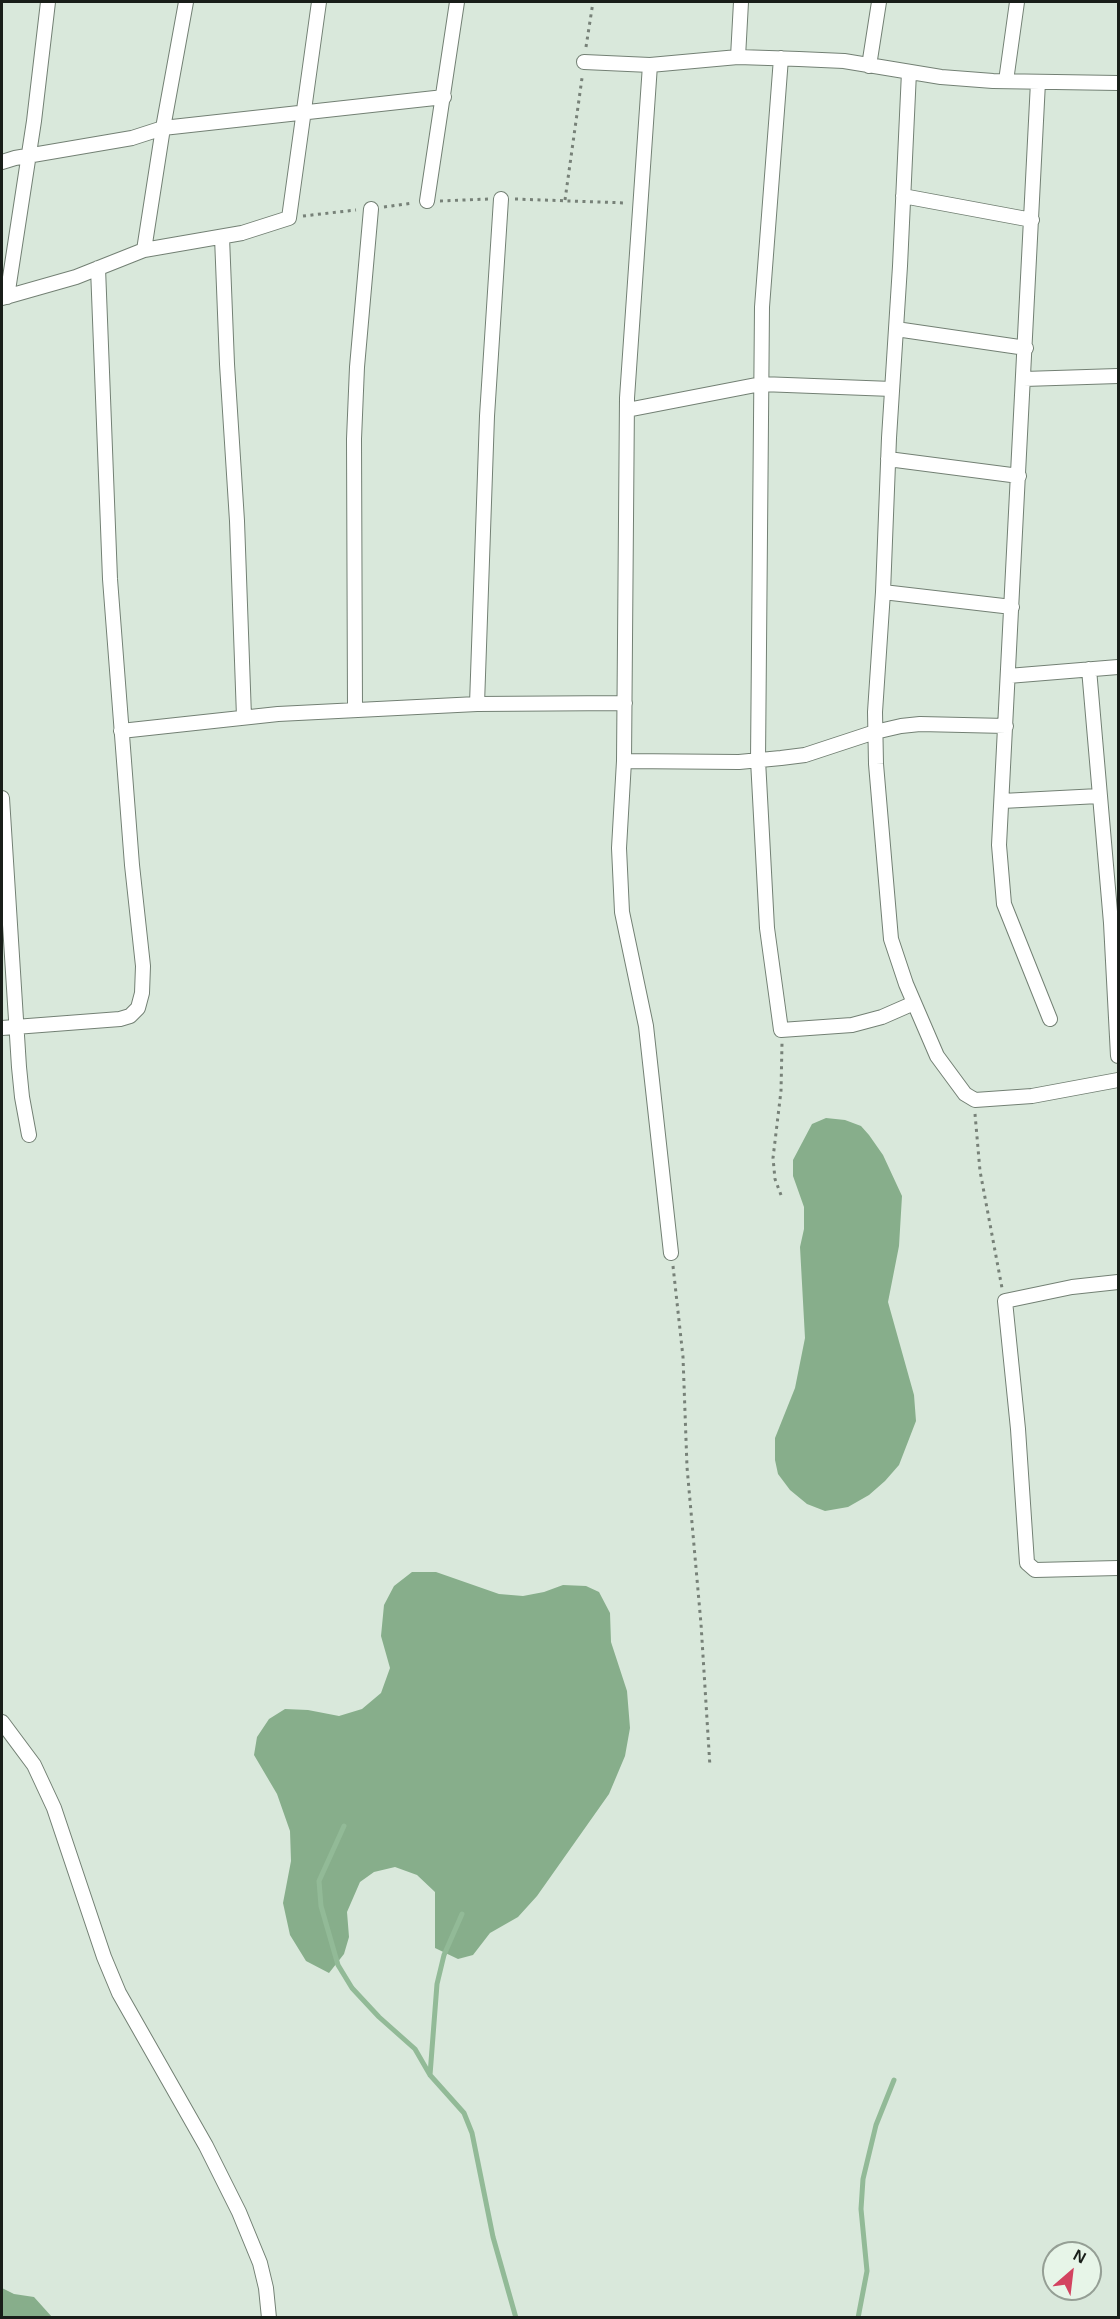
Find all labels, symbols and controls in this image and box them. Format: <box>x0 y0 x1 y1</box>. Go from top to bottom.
north arrow <box>1042 2241 1102 2301</box>
text: N <box>1071 2246 1089 2267</box>

